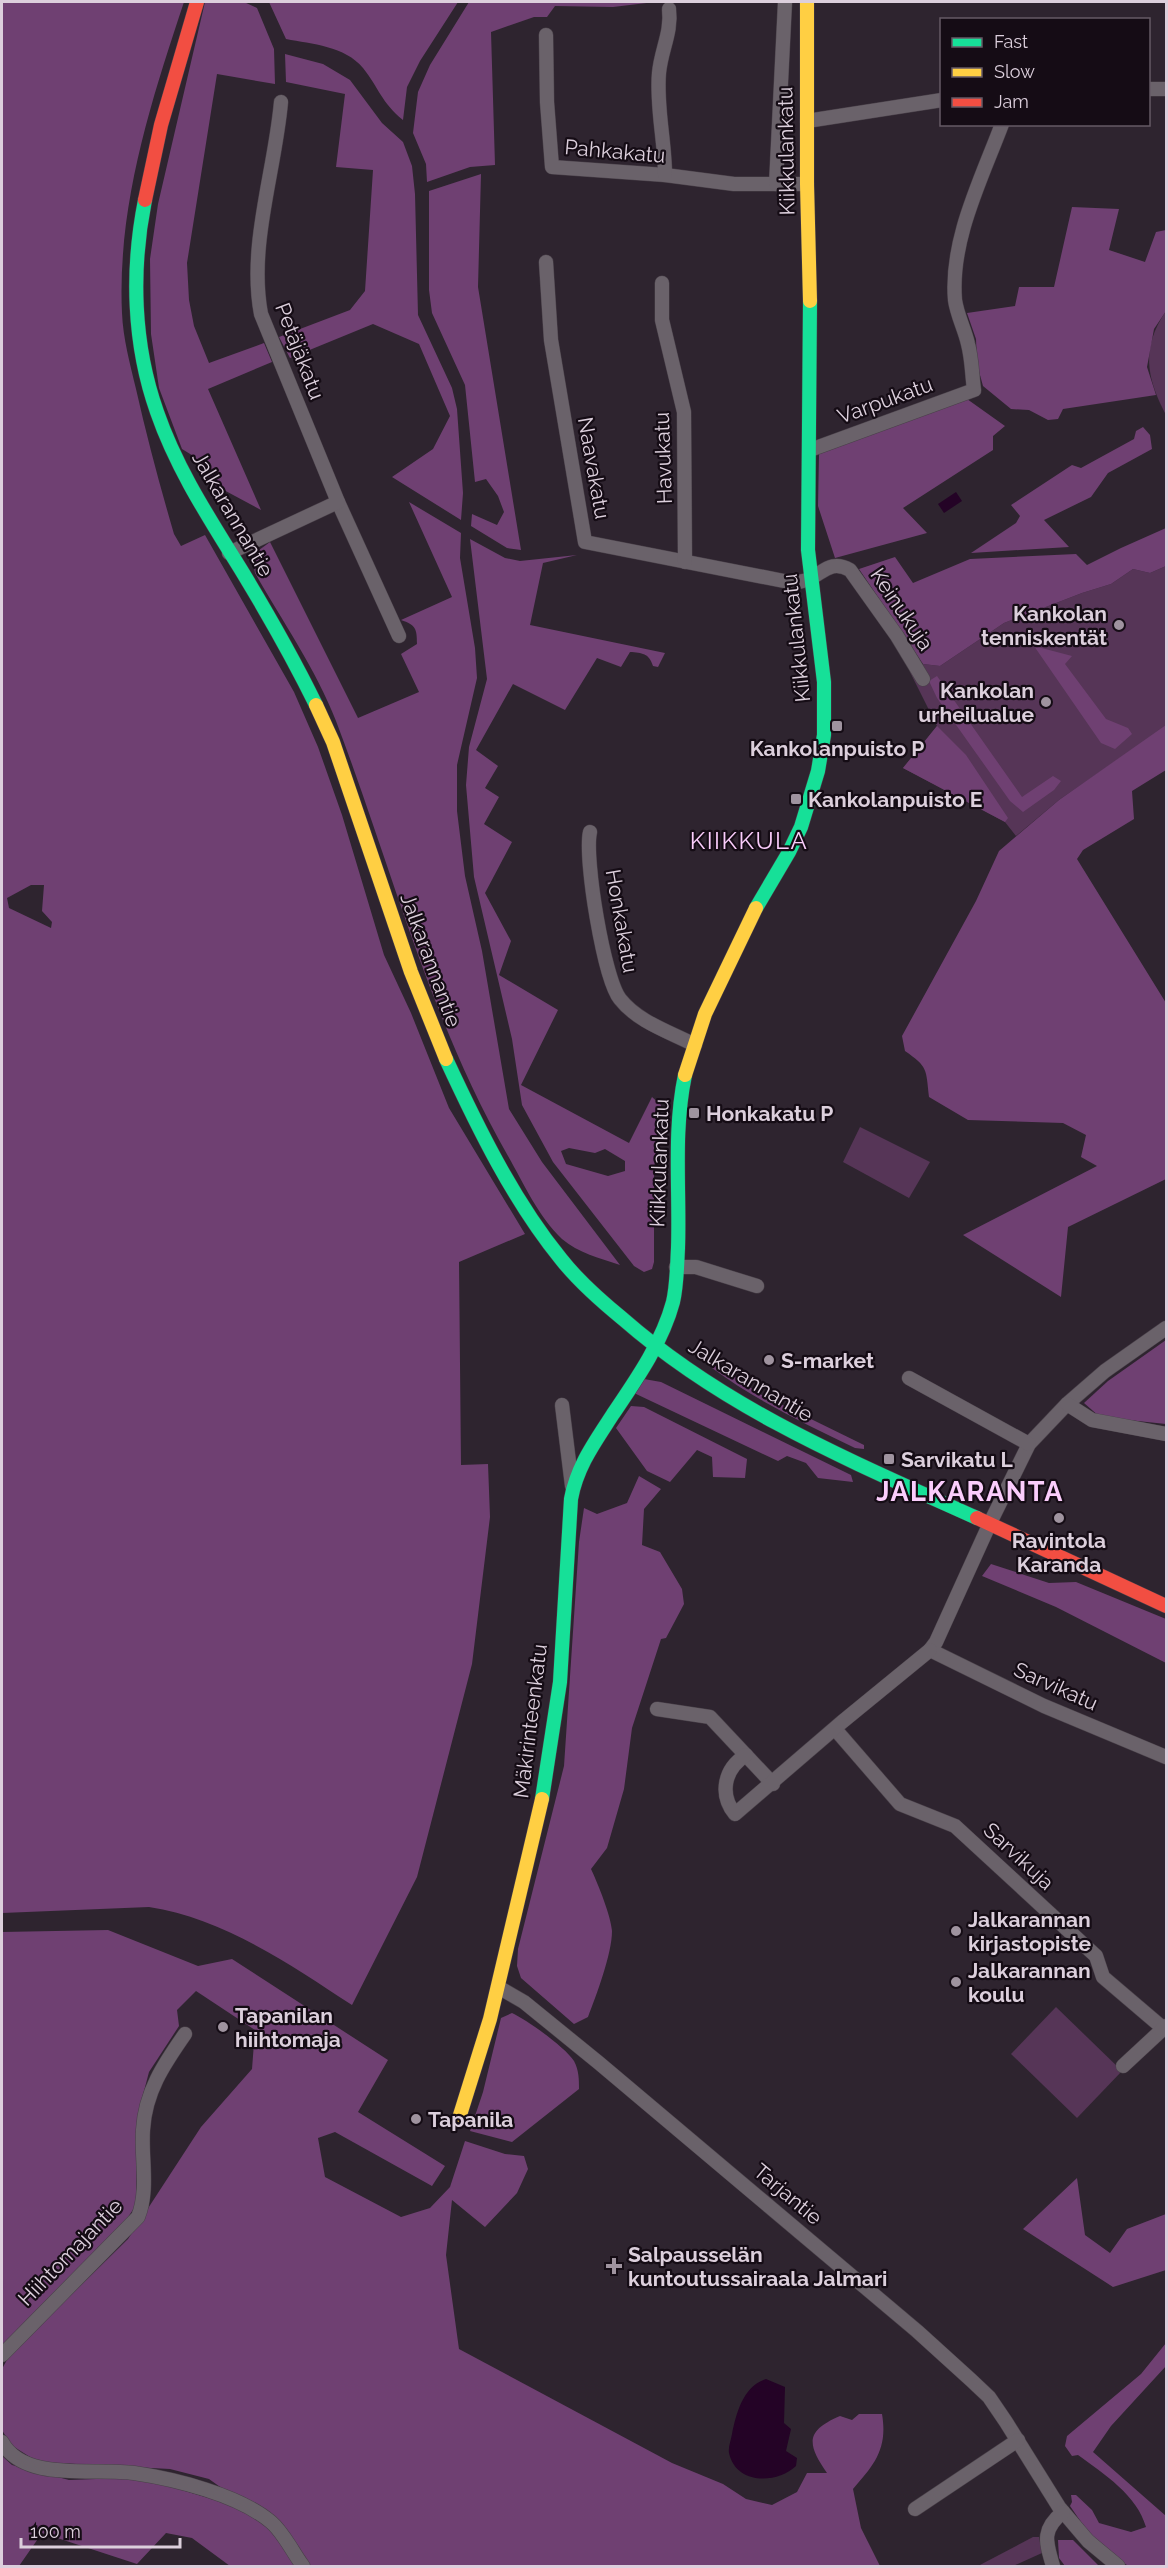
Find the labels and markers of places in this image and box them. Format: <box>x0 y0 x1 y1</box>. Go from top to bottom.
place label: Kankolan tenniskentät <box>981 601 1107 650</box>
marker: Kankolan tenniskentät <box>1112 618 1126 632</box>
place label: Kankolan urheilualue <box>918 678 1034 727</box>
marker: Kankolan urheilualue <box>1039 695 1053 709</box>
marker: Kankolanpuisto P <box>830 719 844 733</box>
place label: Kankolanpuisto P <box>750 736 924 761</box>
place label: Kankolanpuisto E <box>808 787 982 812</box>
marker: Kankolanpuisto E <box>789 792 803 806</box>
place label: Honkakatu P <box>706 1101 833 1126</box>
marker: Honkakatu P <box>687 1106 701 1120</box>
place label: S-market <box>781 1348 874 1373</box>
marker: S-market <box>762 1353 776 1367</box>
place label: Sarvikatu L <box>901 1447 1014 1472</box>
marker: Sarvikatu L <box>882 1452 896 1466</box>
marker: Ravintola Karanda <box>1052 1511 1066 1525</box>
place label: Ravintola Karanda <box>1012 1528 1106 1577</box>
place label: Jalkarannan kirjastopiste <box>968 1907 1092 1956</box>
marker: Jalkarannan kirjastopiste <box>949 1924 963 1938</box>
place label: Jalkarannan koulu <box>968 1958 1091 2007</box>
marker: Jalkarannan koulu <box>949 1975 963 1989</box>
place label: Tapanilan hiihtomaja <box>235 2003 341 2052</box>
marker: Tapanilan hiihtomaja <box>216 2020 230 2034</box>
place label: Tapanila <box>428 2107 513 2132</box>
marker: Tapanila <box>409 2112 423 2126</box>
place label: Salpausselän kuntoutussairaala Jalmari <box>628 2242 887 2291</box>
marker: Salpausselän kuntoutussairaala Jalmari <box>605 2257 623 2275</box>

